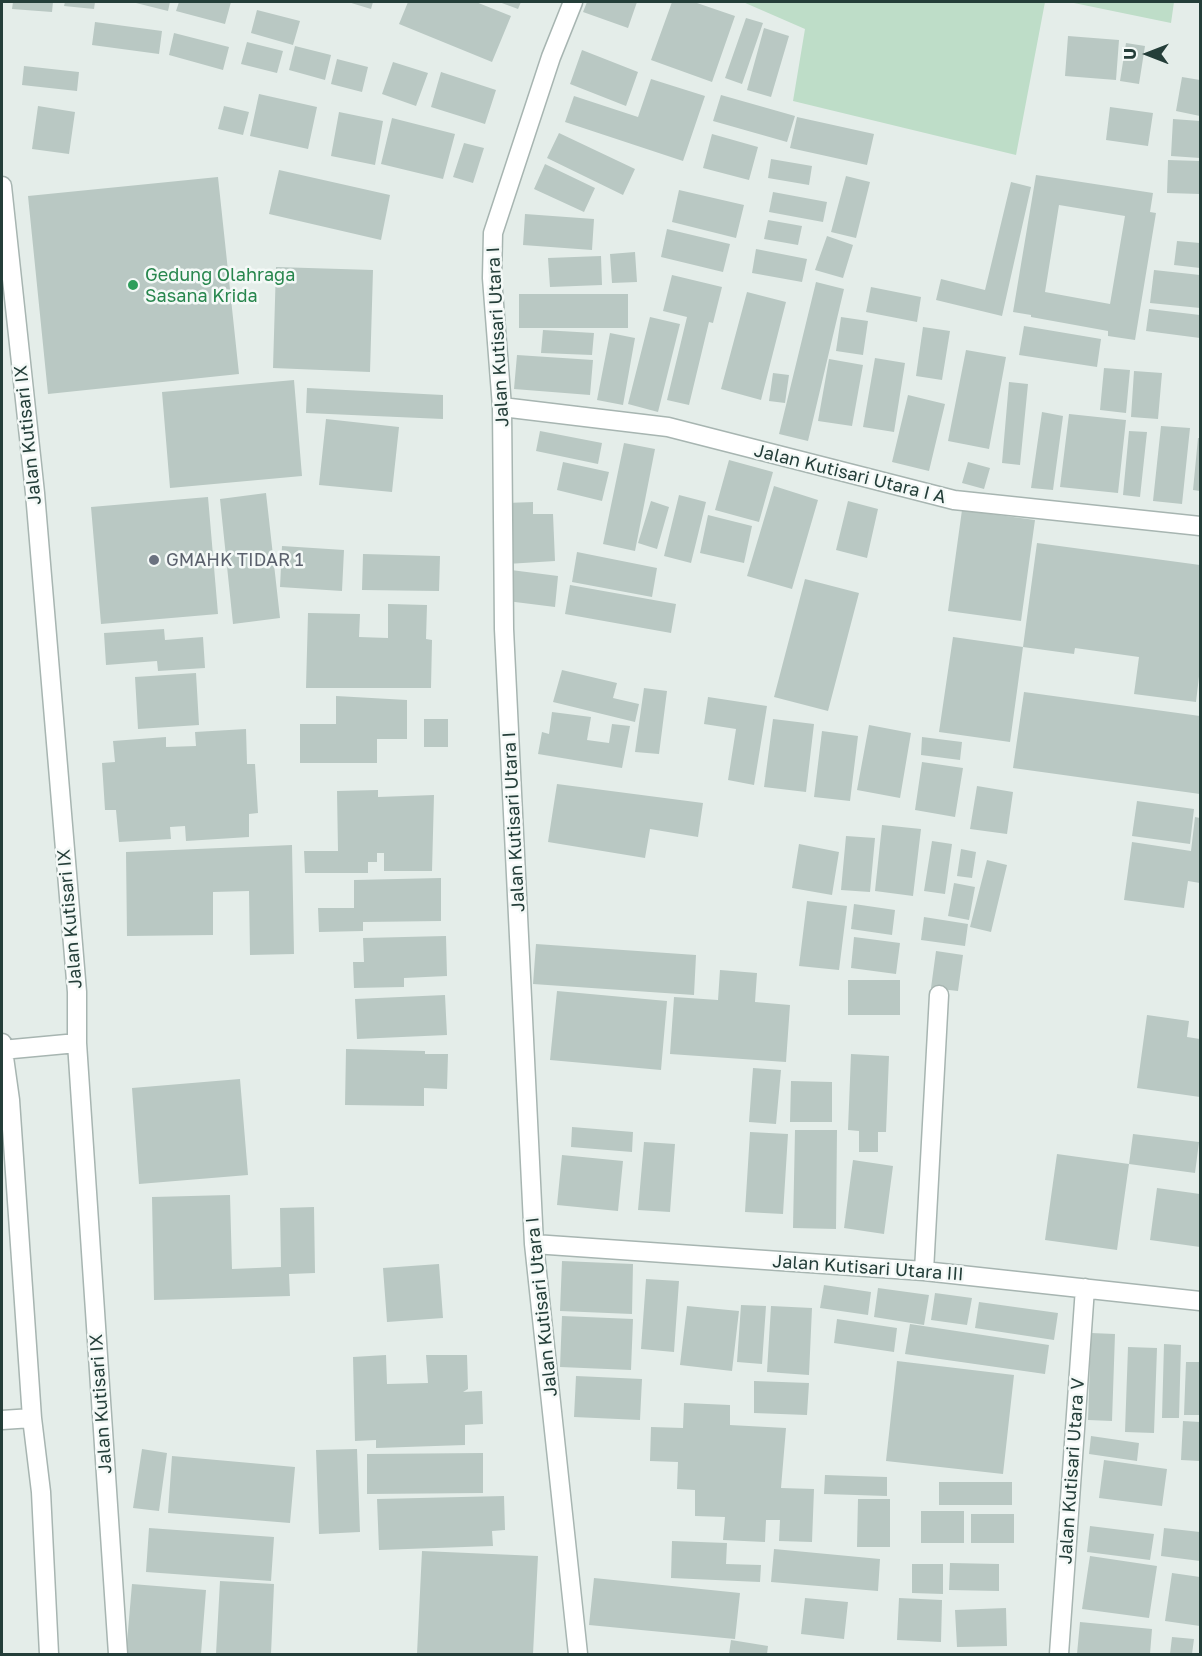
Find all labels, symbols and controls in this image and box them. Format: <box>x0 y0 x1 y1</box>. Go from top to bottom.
north arrow <box>1118 24 1178 84</box>
text: U <box>1120 48 1140 60</box>
street label: Jalan Kutisari Utara I <box>482 246 514 428</box>
place label: Gedung Olahraga Sasana Krida <box>145 264 295 306</box>
marker: Gedung Olahraga Sasana Krida <box>126 278 140 292</box>
street label: Jalan Kutisari IX <box>10 364 46 506</box>
street label: Jalan Kutisari Utara I A <box>752 440 948 508</box>
place label: GMAHK TIDAR 1 <box>166 549 303 571</box>
marker: GMAHK TIDAR 1 <box>147 553 161 567</box>
street label: Jalan Kutisari Utara I <box>498 731 530 913</box>
street label: Jalan Kutisari IX <box>53 848 87 990</box>
street label: Jalan Kutisari Utara I <box>522 1216 562 1398</box>
street label: Jalan Kutisari Utara III <box>772 1251 964 1285</box>
street label: Jalan Kutisari IX <box>85 1333 117 1475</box>
street label: Jalan Kutisari Utara V <box>1055 1377 1089 1565</box>

